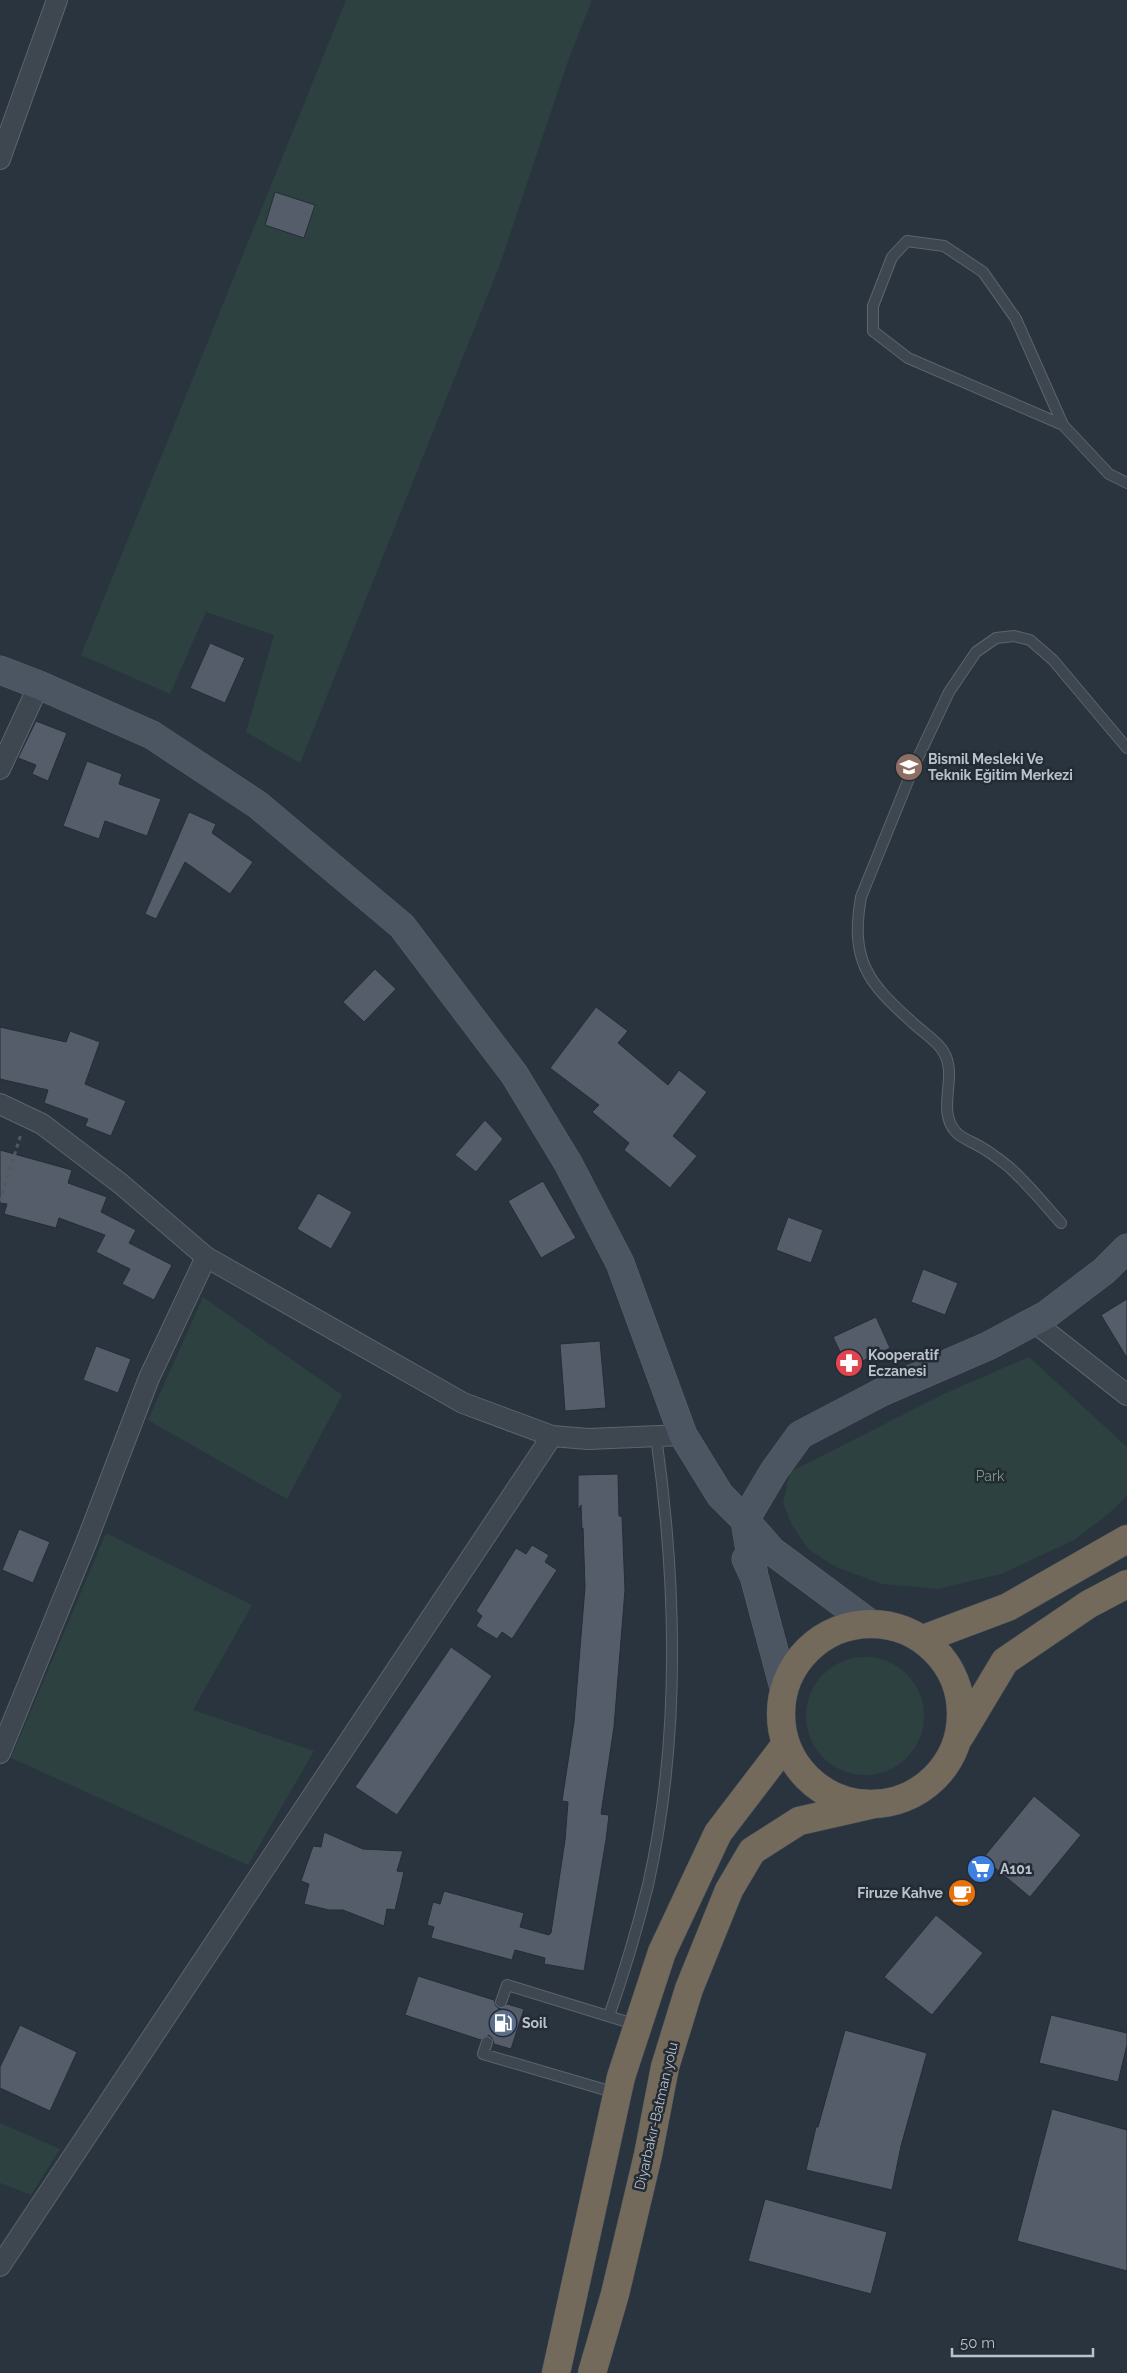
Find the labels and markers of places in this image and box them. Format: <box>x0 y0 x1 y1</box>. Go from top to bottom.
place label: Bismil Mesleki Ve Teknik Eğitim Merkezi <box>928 751 1073 783</box>
school or university icon: Bismil Mesleki Ve Teknik Eğitim Merkezi <box>894 752 924 782</box>
place label: Kooperatif Eczanesi <box>868 1347 939 1379</box>
pharmacy icon: Kooperatif Eczanesi <box>834 1348 864 1378</box>
supermarket icon: A101 <box>966 1854 996 1884</box>
place label: A101 <box>1000 1861 1032 1877</box>
cafe icon: Firuze Kahve <box>947 1878 977 1908</box>
place label: Firuze Kahve <box>857 1885 944 1901</box>
fuel station icon: Soil <box>488 2008 518 2038</box>
place label: Soil <box>522 2015 548 2031</box>

